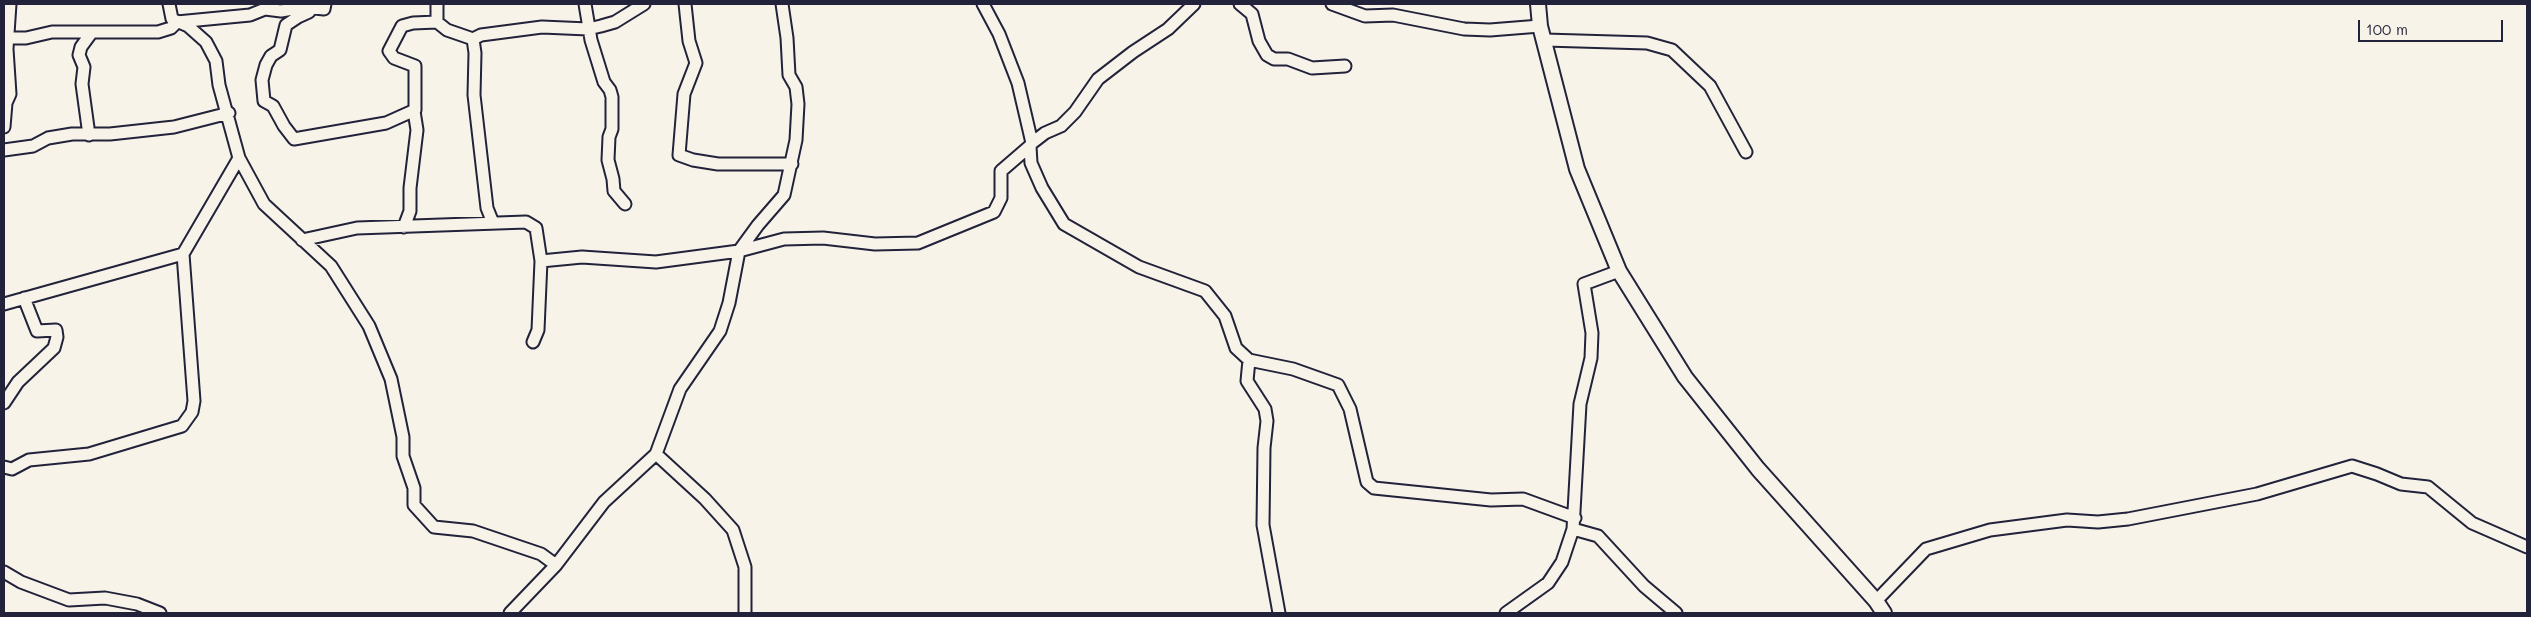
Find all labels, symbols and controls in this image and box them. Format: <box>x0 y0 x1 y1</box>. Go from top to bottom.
scale bar <box>2361 10 2506 42</box>
text: 100 m <box>2366 19 2408 39</box>

